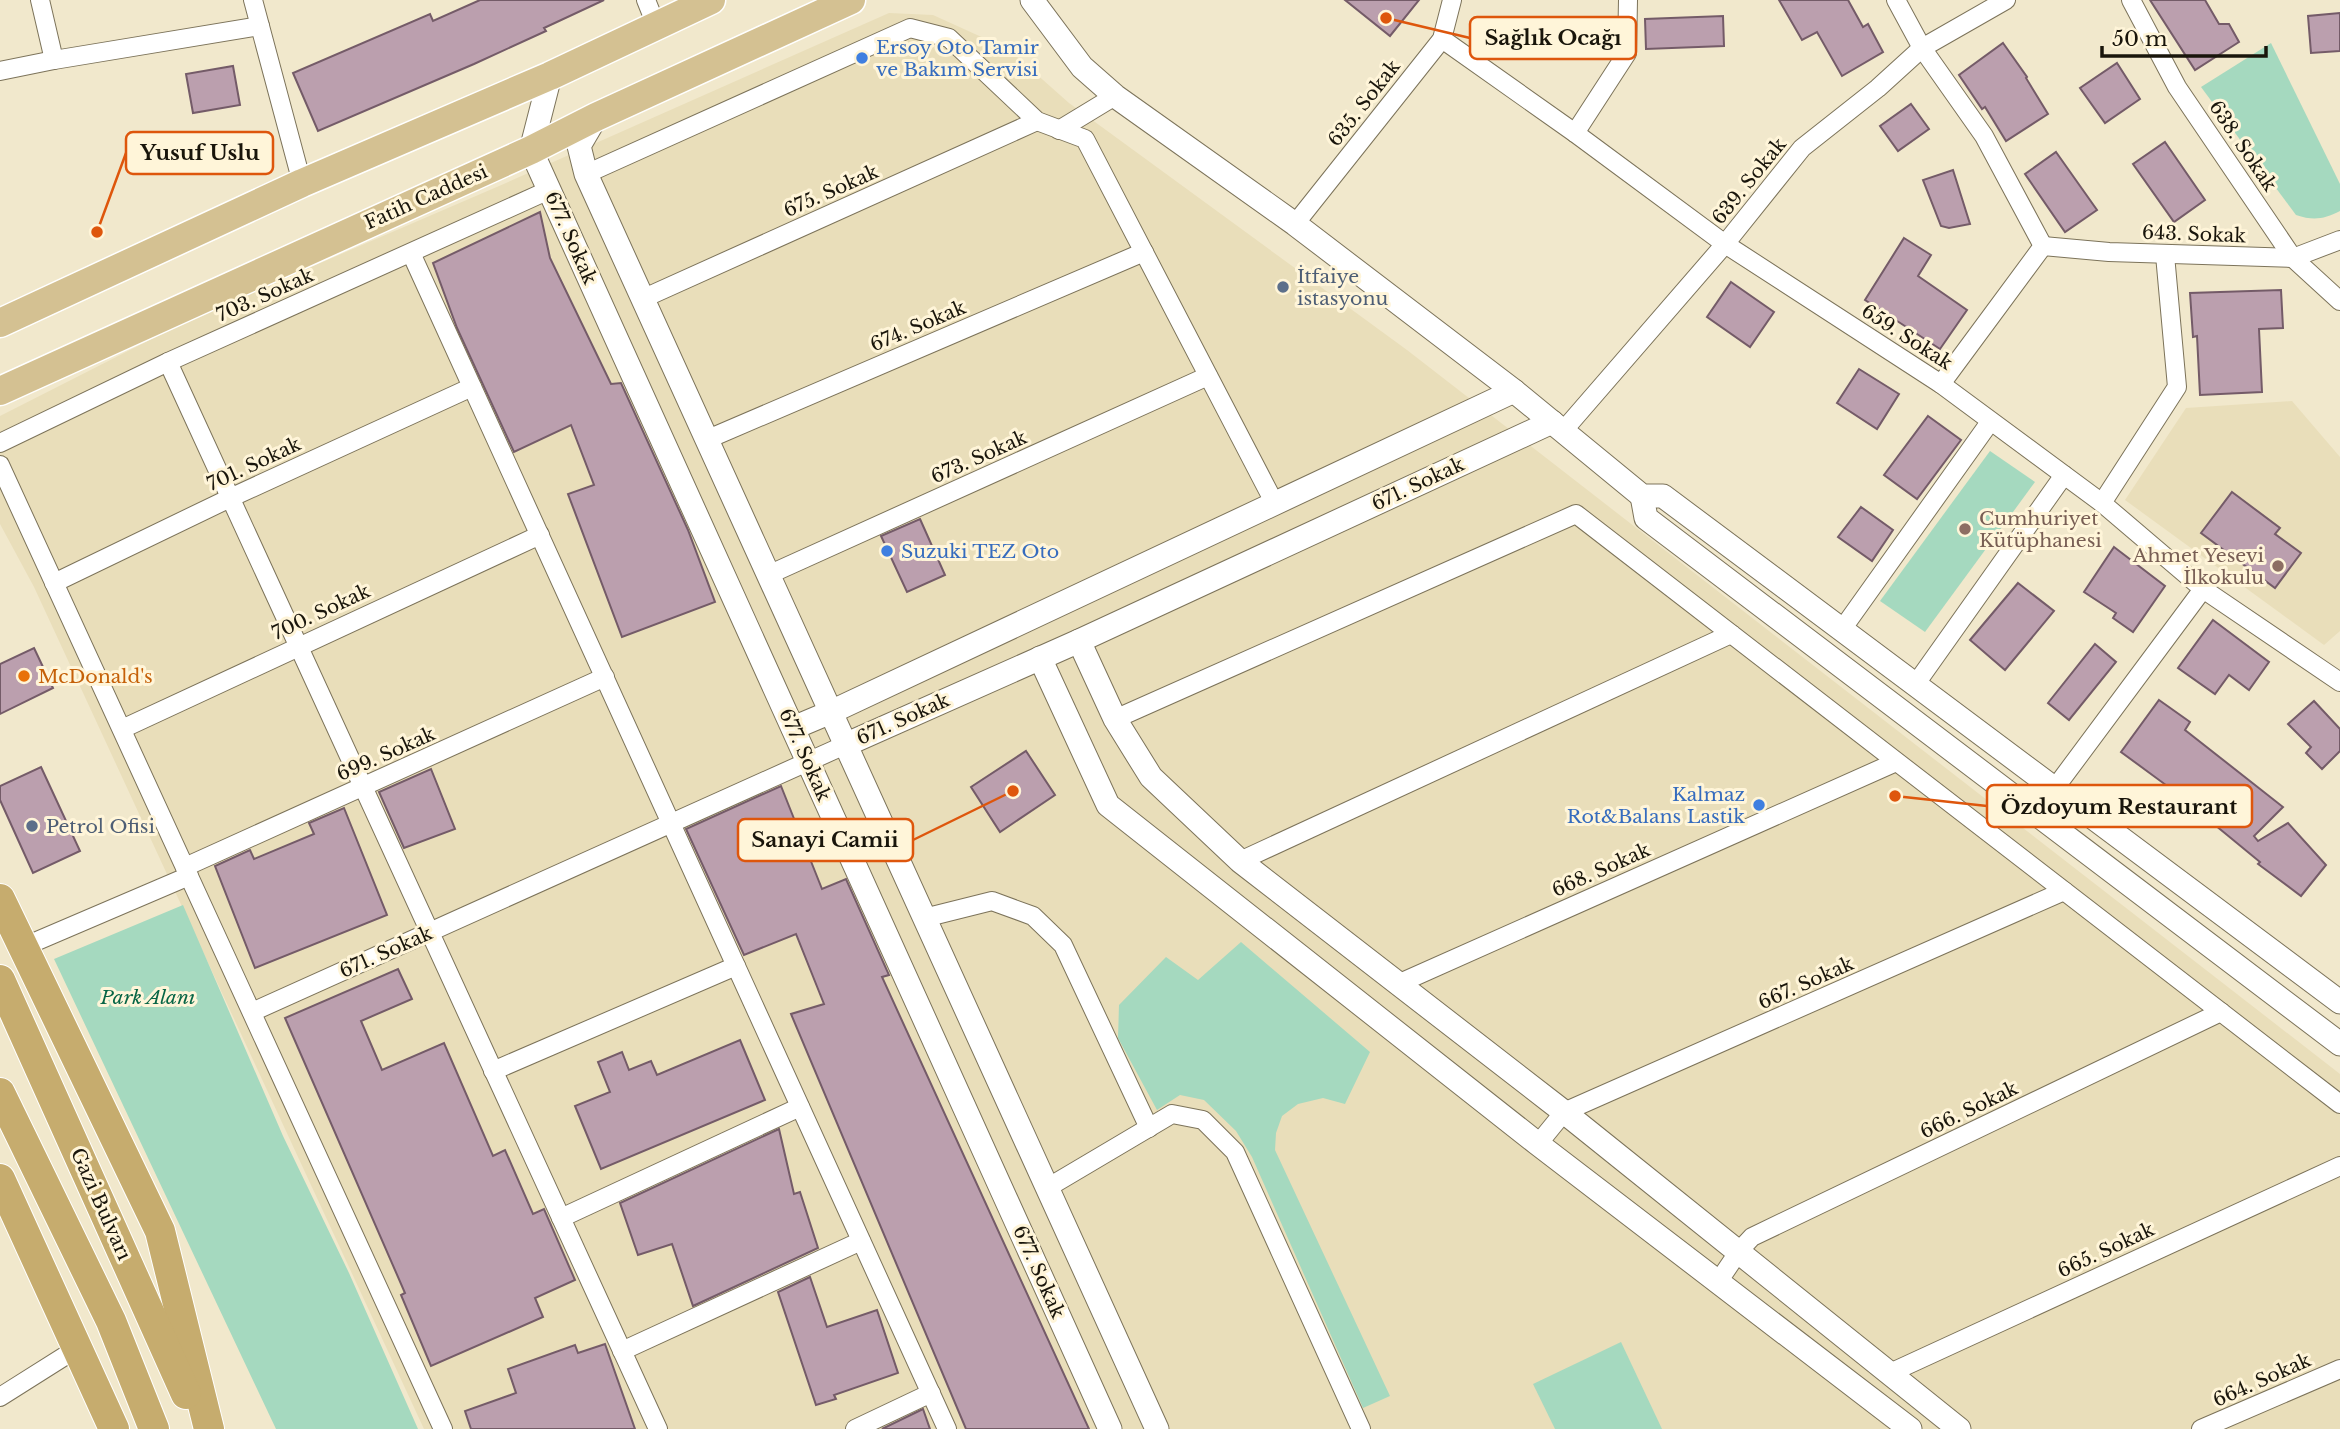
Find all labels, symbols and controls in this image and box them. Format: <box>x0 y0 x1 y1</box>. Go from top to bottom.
scale bar <box>2102 14 2266 58</box>
callout: Sağlık Ocağı <box>1470 17 1636 59</box>
text: Sağlık Ocağı <box>1484 25 1622 51</box>
text: 50 m <box>2112 26 2168 52</box>
place label: Ersoy Oto Tamir ve Bakım Servisi <box>876 36 1039 81</box>
marker: Ersoy Oto Tamir ve Bakım Servisi <box>854 50 870 66</box>
street label: 635. Sokak <box>1323 55 1405 151</box>
street label: 638. Sokak <box>2204 96 2282 196</box>
callout: Yusuf Uslu <box>126 132 273 174</box>
street label: 639. Sokak <box>1707 133 1791 229</box>
text: Yusuf Uslu <box>139 140 260 166</box>
street label: Fatih Caddesi <box>361 159 492 234</box>
street label: 675. Sokak <box>780 160 882 222</box>
street label: 677. Sokak <box>540 188 602 288</box>
street label: 643. Sokak <box>2142 221 2247 247</box>
street label: 703. Sokak <box>213 263 317 327</box>
place label: İtfaiye istasyonu <box>1297 265 1389 310</box>
marker: İtfaiye istasyonu <box>1275 279 1291 295</box>
street label: 674. Sokak <box>867 295 970 356</box>
street label: 659. Sokak <box>1857 299 1957 375</box>
street label: 673. Sokak <box>927 426 1031 488</box>
street label: 701. Sokak <box>204 432 305 496</box>
street label: 671. Sokak <box>1368 452 1468 515</box>
place label: Cumhuriyet Kütüphanesi <box>1979 507 2102 552</box>
marker: Cumhuriyet Kütüphanesi <box>1957 521 1973 537</box>
place label: Suzuki TEZ Oto <box>901 540 1059 563</box>
marker: Suzuki TEZ Oto <box>879 543 895 559</box>
place label: Ahmet Yesevi İlkokulu <box>2132 544 2265 589</box>
marker: Ahmet Yesevi İlkokulu <box>2270 558 2286 574</box>
street label: 700. Sokak <box>268 579 374 645</box>
place label: McDonald's <box>38 665 153 688</box>
marker: McDonald's <box>16 668 32 684</box>
street label: 671. Sokak <box>853 688 953 750</box>
street label: 677. Sokak <box>774 705 836 805</box>
street label: 699. Sokak <box>333 722 439 786</box>
place label: Kalmaz Rot&Balans Lastik <box>1567 783 1745 828</box>
callout: Özdoyum Restaurant <box>1987 785 2252 827</box>
text: Özdoyum Restaurant <box>2001 794 2237 820</box>
marker: Kalmaz Rot&Balans Lastik <box>1751 797 1767 813</box>
place label: Petrol Ofisi <box>46 815 155 838</box>
marker: Petrol Ofisi <box>24 818 40 834</box>
callout: Sanayi Camii <box>738 819 913 861</box>
text: Sanayi Camii <box>751 827 899 853</box>
street label: 668. Sokak <box>1548 838 1654 902</box>
street label: 671. Sokak <box>336 921 436 983</box>
street label: 667. Sokak <box>1755 952 1858 1014</box>
park label: Park Alanı <box>100 986 195 1009</box>
street label: 666. Sokak <box>1916 1076 2022 1144</box>
street label: Gazi Bulvarı <box>66 1144 136 1264</box>
street label: 665. Sokak <box>2054 1217 2158 1282</box>
street label: 677. Sokak <box>1008 1222 1070 1322</box>
street label: 664. Sokak <box>2210 1348 2315 1412</box>

